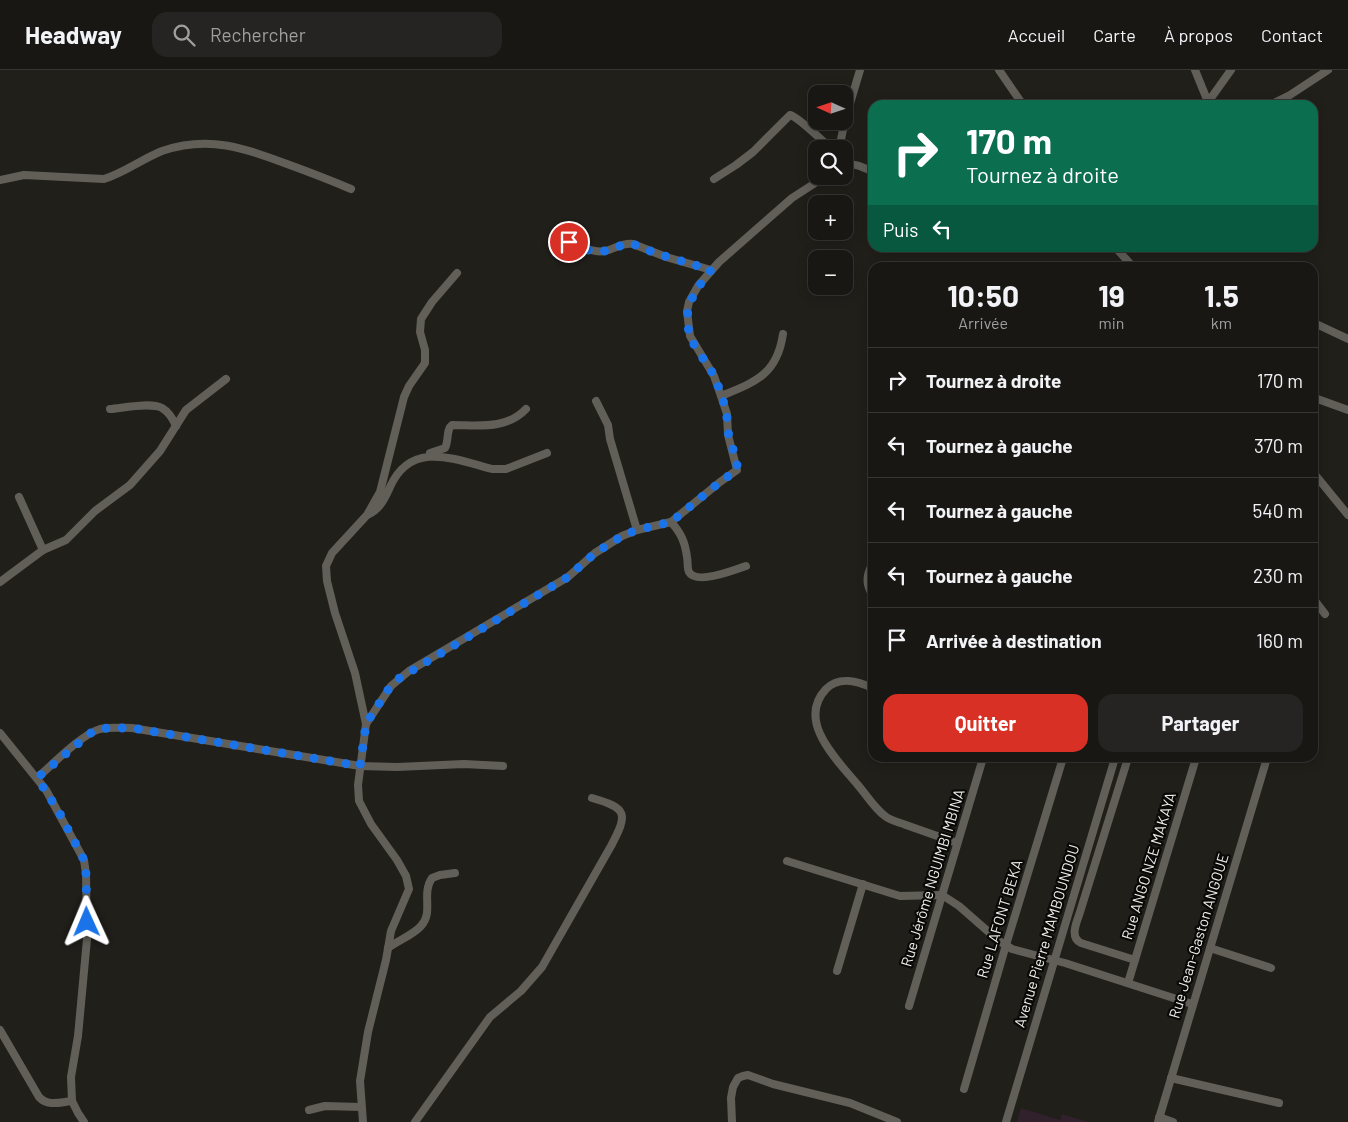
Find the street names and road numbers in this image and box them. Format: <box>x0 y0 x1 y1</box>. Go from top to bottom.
street label: Rue Jérôme NGUIMBI MBINA <box>896 787 968 969</box>
street label: Rue ANGO NZE MAKAYA <box>1117 790 1179 942</box>
street label: Avenue Pierre MAMBOUNDOU <box>1010 842 1082 1029</box>
street label: Rue Jean-Gaston ANGOUE <box>1164 851 1232 1020</box>
street label: Rue LAFONT BEKA <box>972 857 1026 980</box>

